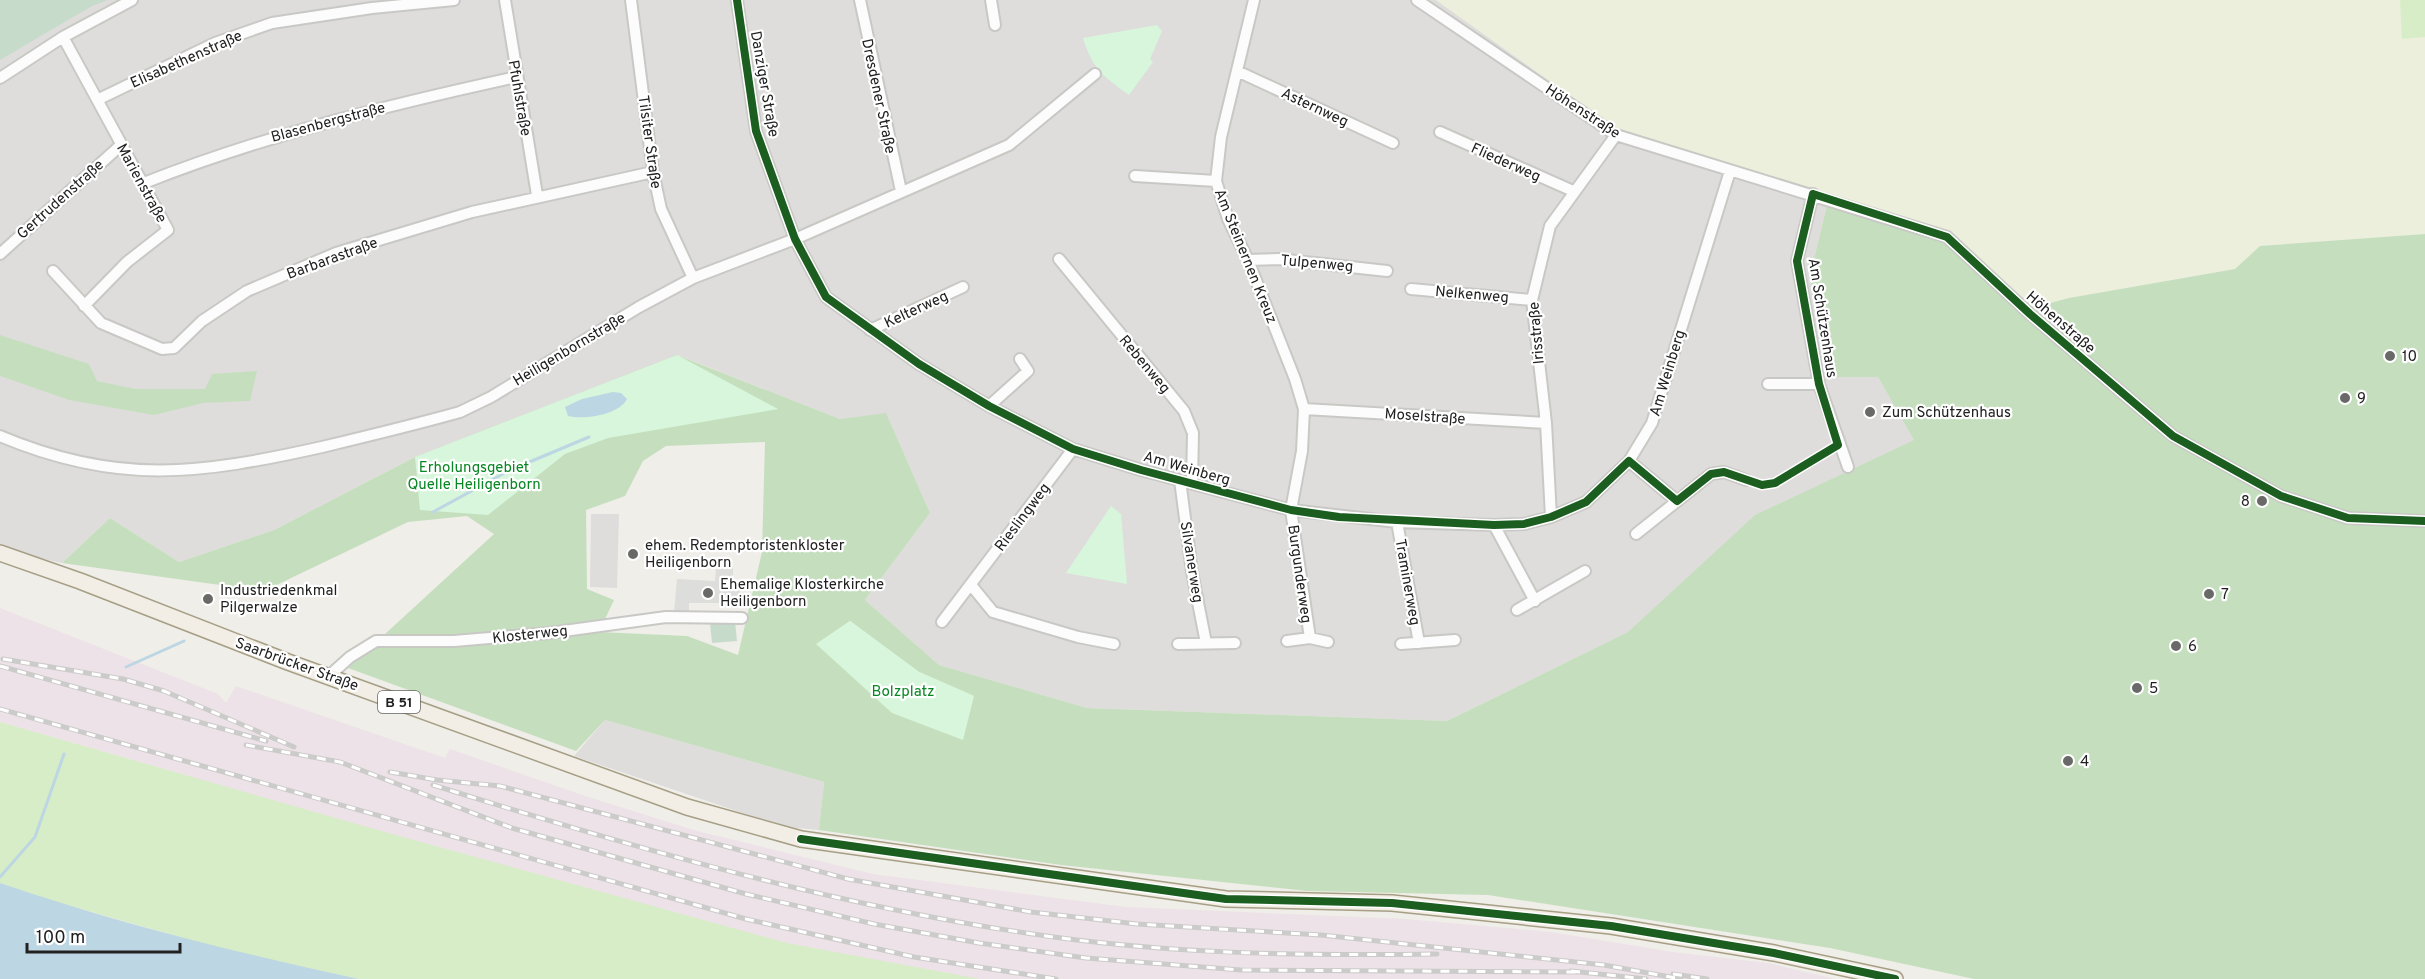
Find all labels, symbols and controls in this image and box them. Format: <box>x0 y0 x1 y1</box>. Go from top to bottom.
street label: Elisabethenstraße <box>128 27 246 94</box>
street label: Danziger Straße <box>745 30 782 139</box>
street label: Dresdener Straße <box>856 37 899 156</box>
street label: Pfuhlstraße <box>503 59 535 138</box>
street label: Höhenstraße <box>1541 81 1623 144</box>
street label: Asternweg <box>1278 85 1351 132</box>
street label: Tilsiter Straße <box>633 94 664 190</box>
street label: Blasenbergstraße <box>269 99 388 148</box>
street label: Fliederweg <box>1468 140 1543 187</box>
street label: Marienstraße <box>111 141 170 227</box>
street label: Gertrudenstraße <box>14 156 108 244</box>
street label: Am Steinernen Kreuz <box>1209 186 1280 327</box>
street label: Barbarastraße <box>284 234 381 285</box>
street label: Tulpenweg <box>1280 252 1354 277</box>
street label: Am Schützenhaus <box>1803 257 1840 379</box>
street label: Nelkenweg <box>1434 283 1510 308</box>
street label: Kelterweg <box>882 287 952 333</box>
street label: Höhenstraße <box>2021 288 2099 358</box>
street label: Irisstraße <box>1525 301 1550 365</box>
street label: Heiligenbornstraße <box>510 309 630 391</box>
street label: Am Weinberg <box>1646 328 1691 419</box>
street label: Rebenweg <box>1114 332 1174 398</box>
place label: 10 <box>2402 348 2417 367</box>
marker: 10 <box>2383 349 2397 363</box>
place label: 9 <box>2357 390 2366 409</box>
marker: 9 <box>2338 391 2352 405</box>
place label: Zum Schützenhaus <box>1882 404 2011 423</box>
street label: Moselstraße <box>1384 405 1466 430</box>
marker: Zum Schützenhaus <box>1863 405 1877 419</box>
street label: Am Weinberg <box>1141 448 1232 491</box>
park label: Erholungsgebiet Quelle Heiligenborn <box>407 459 541 495</box>
street label: Rieslingweg <box>991 480 1055 556</box>
place label: 8 <box>2241 493 2250 512</box>
marker: 8 <box>2255 494 2269 508</box>
street label: Silvanerweg <box>1175 520 1206 604</box>
street label: Burgunderweg <box>1282 524 1315 625</box>
place label: ehem. Redemptoristenkloster Heiligenborn <box>645 537 845 573</box>
street label: Traminerweg <box>1390 537 1423 627</box>
marker: ehem. Redemptoristenkloster Heiligenborn <box>626 547 640 561</box>
place label: Ehemalige Klosterkirche Heiligenborn <box>720 576 884 612</box>
place label: Industriedenkmal Pilgerwalze <box>220 582 337 618</box>
marker: Ehemalige Klosterkirche Heiligenborn <box>701 586 715 600</box>
place label: 7 <box>2221 586 2229 605</box>
marker: 7 <box>2202 587 2216 601</box>
marker: Industriedenkmal Pilgerwalze <box>201 592 215 606</box>
street label: Klosterweg <box>491 622 569 649</box>
street label: Saarbrücker Straße <box>232 634 361 697</box>
place label: 6 <box>2188 638 2197 657</box>
marker: 6 <box>2169 639 2183 653</box>
place label: 5 <box>2149 680 2158 699</box>
marker: 5 <box>2130 681 2144 695</box>
park label: Bolzplatz <box>871 683 935 702</box>
road number: B 51 <box>378 691 420 713</box>
place label: 4 <box>2080 753 2089 772</box>
marker: 4 <box>2061 754 2075 768</box>
scale bar <box>27 916 180 954</box>
text: 100 m <box>36 927 85 950</box>

